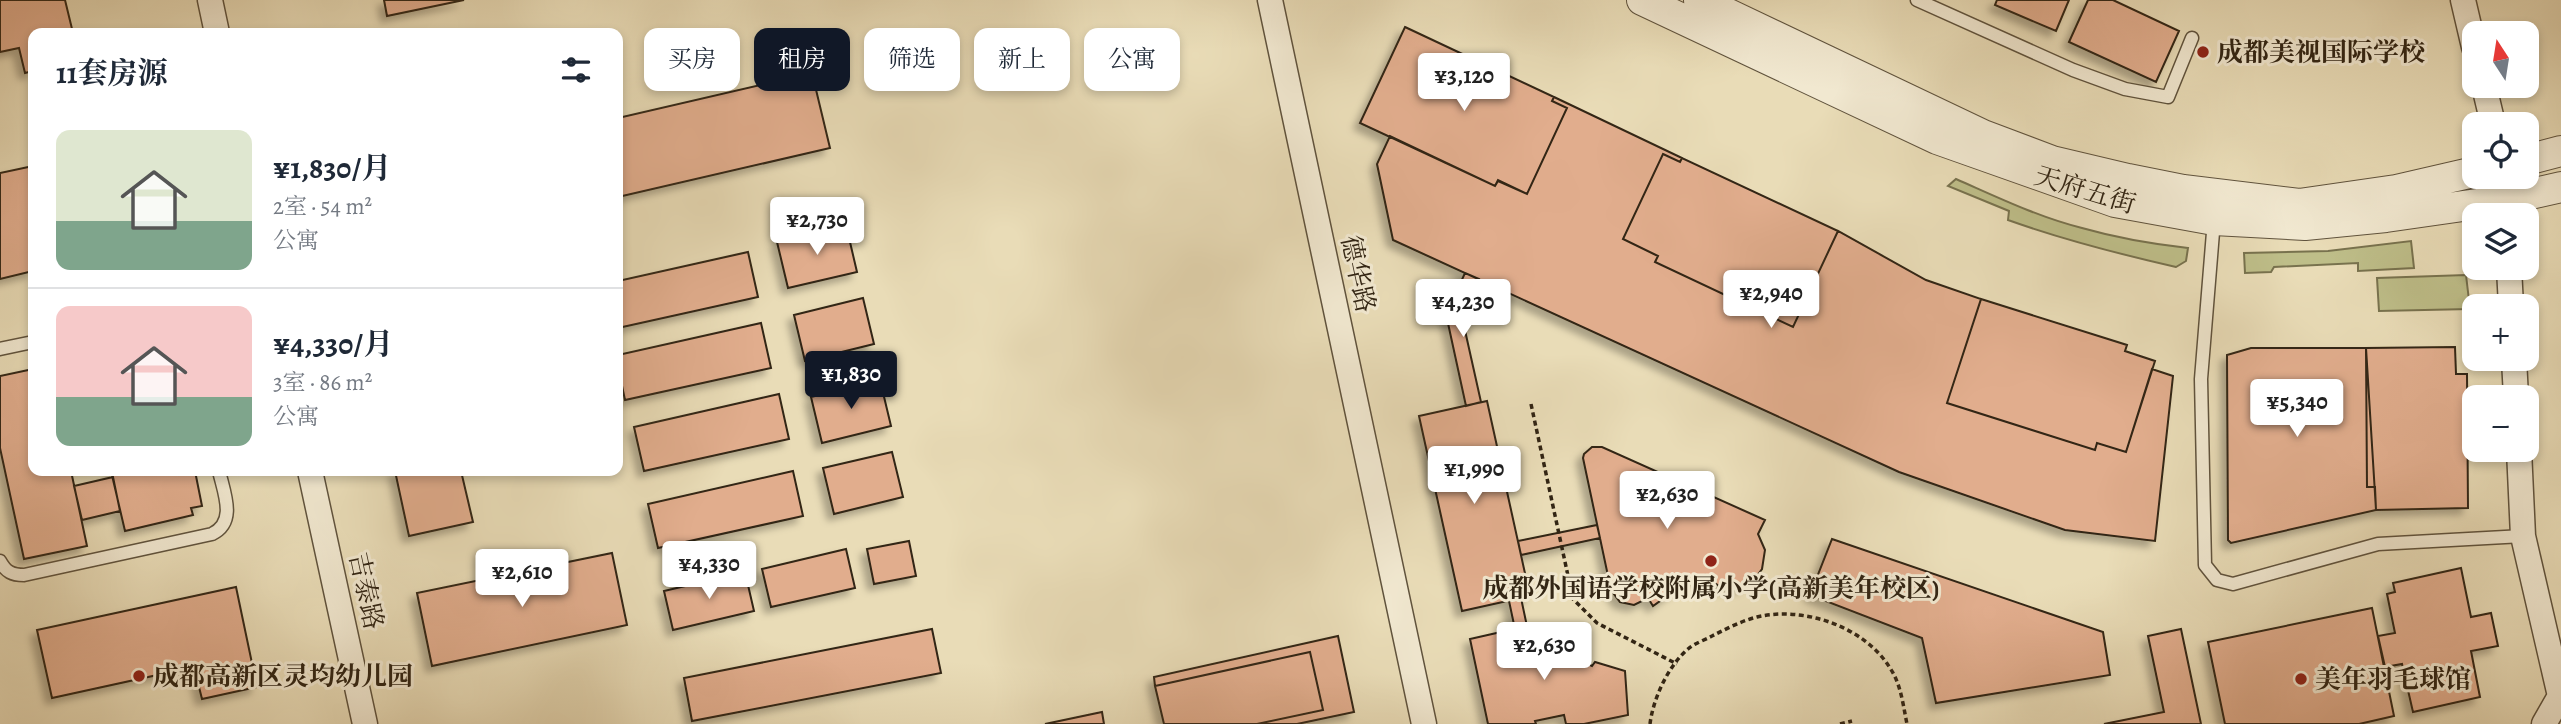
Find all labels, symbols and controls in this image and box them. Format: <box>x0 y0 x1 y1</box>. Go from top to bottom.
north arrow <box>2462 21 2539 98</box>
map controls <box>2462 21 2539 462</box>
chip: 买房 <box>644 28 740 91</box>
chip: 租房 <box>754 28 850 91</box>
chip: 筛选 <box>864 28 960 91</box>
chip: 新上 <box>974 28 1070 91</box>
chip: 公寓 <box>1084 28 1180 91</box>
place label: 成都美视国际学校 <box>2217 35 2425 70</box>
marker: 成都美视国际学校 <box>2195 44 2211 60</box>
icon: filters <box>557 51 595 89</box>
text: 11套房源 <box>56 53 167 93</box>
pin: ¥3,120 <box>1407 54 1521 113</box>
text: ¥3,120 <box>1434 60 1494 91</box>
button: locate <box>2462 112 2539 189</box>
text: ¥1,830/月 <box>273 148 391 188</box>
icon: home <box>112 158 196 242</box>
street label: 天府五街 <box>2030 158 2140 222</box>
text: 2室 · 54 m² <box>273 191 372 222</box>
pin: ¥2,730 <box>760 198 874 257</box>
button: layers <box>2462 203 2539 280</box>
text: ¥2,730 <box>786 204 848 235</box>
text: 公寓 <box>273 225 319 256</box>
street label: 德华路 <box>1333 232 1383 316</box>
pin: ¥2,940 <box>1714 270 1828 330</box>
text: ¥2,940 <box>1739 277 1803 308</box>
pin: ¥4,230 <box>1406 280 1520 339</box>
text: ¥4,230 <box>1432 286 1494 317</box>
button: + <box>2462 294 2539 371</box>
text: ¥4,330/月 <box>273 324 393 364</box>
icon: home <box>112 334 196 418</box>
pin: ¥1,830 <box>794 352 908 411</box>
text: ¥1,830 <box>821 358 881 389</box>
text: 3室 · 86 m² <box>273 367 372 398</box>
pin: ¥5,340 <box>2240 380 2354 439</box>
button: − <box>2462 385 2539 462</box>
text: ¥5,340 <box>2266 386 2328 417</box>
text: 公寓 <box>273 401 319 432</box>
pin: ¥1,990 <box>1417 447 1531 506</box>
text: ¥1,990 <box>1444 453 1504 484</box>
pin: ¥2,630 <box>1610 472 1724 531</box>
text: ¥2,630 <box>1636 478 1698 509</box>
pin: ¥4,330 <box>652 542 766 601</box>
text: ¥4,330 <box>678 548 740 579</box>
street label: 吉泰路 <box>341 549 391 633</box>
pin: ¥2,610 <box>465 550 579 609</box>
marker: 成都外国语学校附属小学(高新美年校区) <box>1703 553 1719 569</box>
text: ¥2,610 <box>491 556 553 587</box>
place label: 成都外国语学校附属小学(高新美年校区) <box>1482 571 1940 606</box>
pin: ¥2,630 <box>1487 622 1601 682</box>
text: ¥2,630 <box>1513 629 1575 660</box>
place label: 成都高新区灵均幼儿园 <box>153 659 413 694</box>
place label: 美年羽毛球馆 <box>2315 662 2471 697</box>
marker: 成都高新区灵均幼儿园 <box>131 668 147 684</box>
marker: 美年羽毛球馆 <box>2293 671 2309 687</box>

